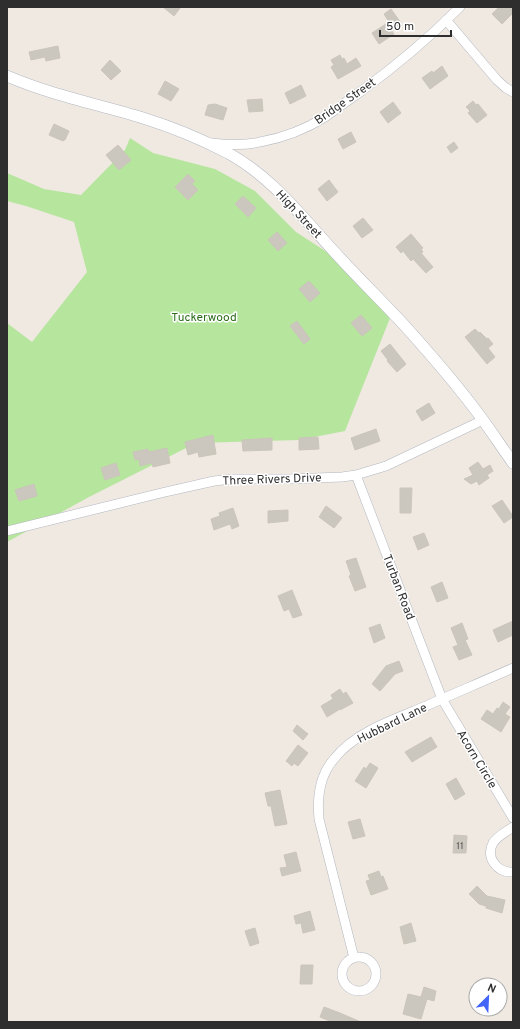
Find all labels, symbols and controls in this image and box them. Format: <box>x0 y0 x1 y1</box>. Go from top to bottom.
scale bar <box>380 12 451 38</box>
text: 50 m <box>386 19 414 35</box>
street label: Bridge Street <box>312 75 379 129</box>
street label: High Street <box>272 187 325 242</box>
park label: Tuckerwood <box>171 310 237 326</box>
street label: Three Rivers Drive <box>222 470 322 490</box>
street label: Turban Road <box>378 552 418 622</box>
street label: Hubbard Lane <box>355 700 430 748</box>
street label: Acorn Circle <box>452 727 500 792</box>
house number: 11 <box>456 840 464 853</box>
north arrow <box>468 977 508 1017</box>
text: N <box>485 981 498 997</box>

